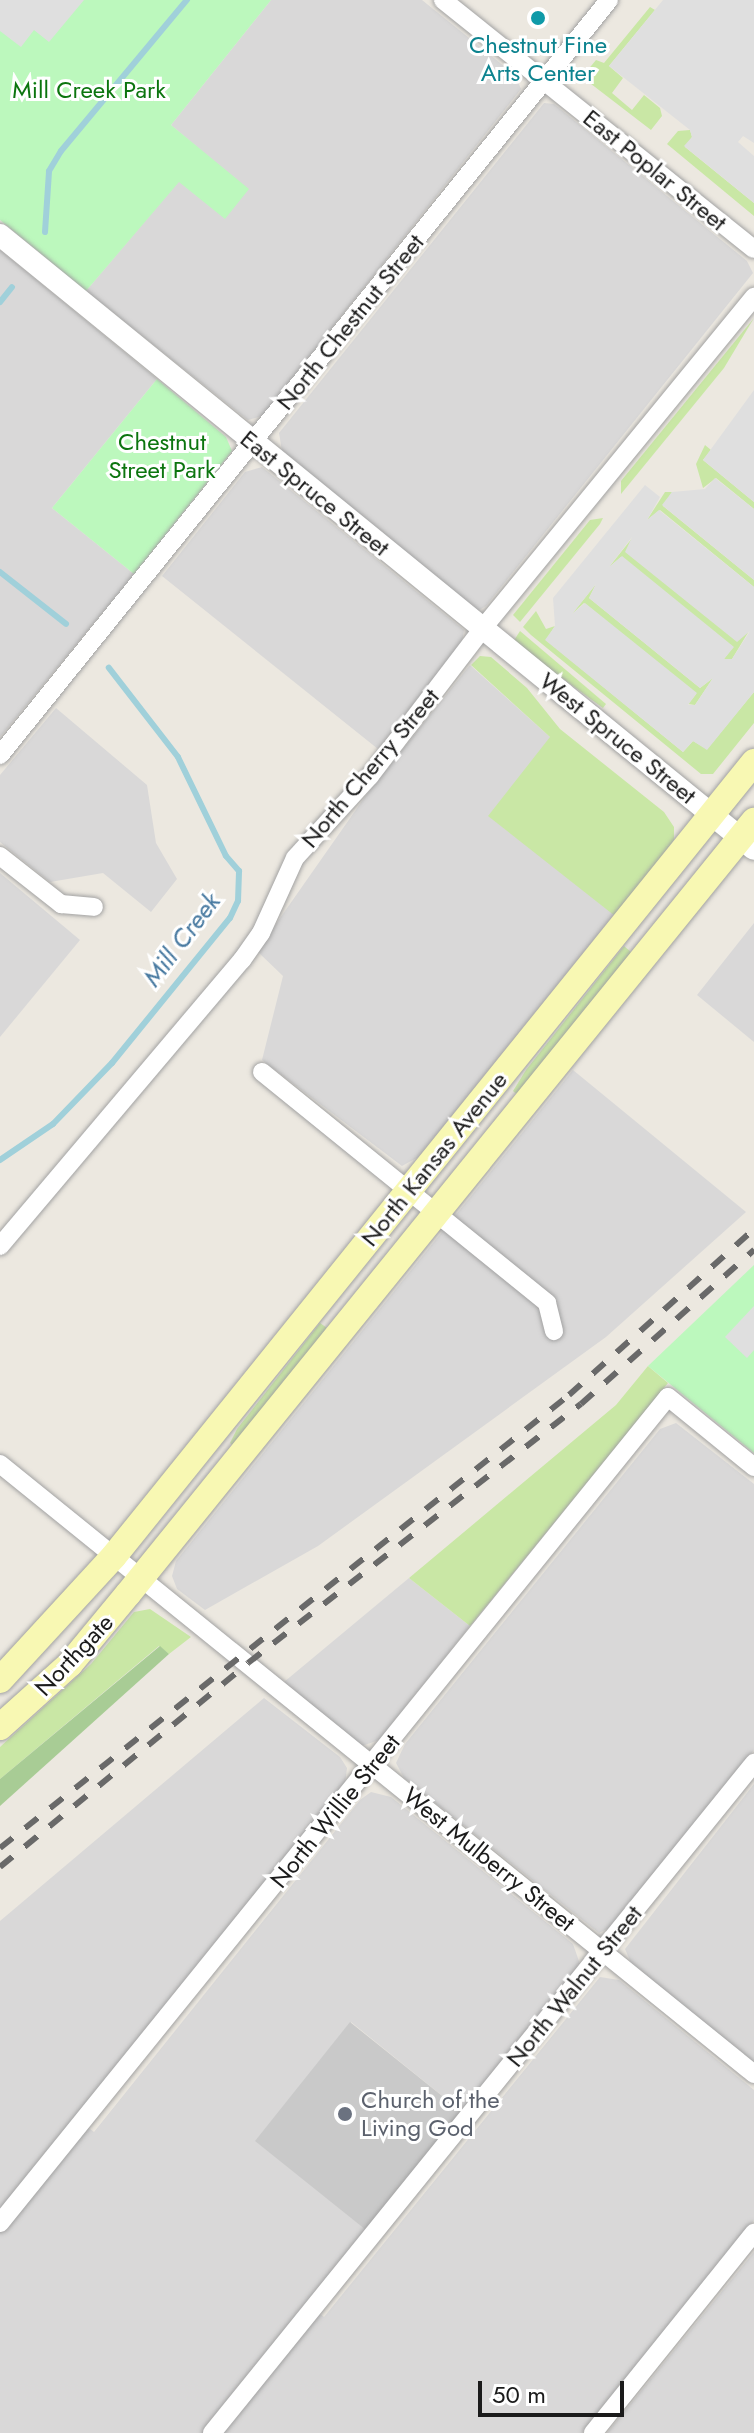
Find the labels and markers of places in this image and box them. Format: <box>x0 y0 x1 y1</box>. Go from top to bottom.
marker: Chestnut Fine Arts Center <box>529 9 547 27</box>
place label: Chestnut Fine Arts Center <box>469 31 607 87</box>
place label: Church of the Living God <box>361 2086 500 2142</box>
marker: Church of the Living God <box>336 2105 354 2123</box>

